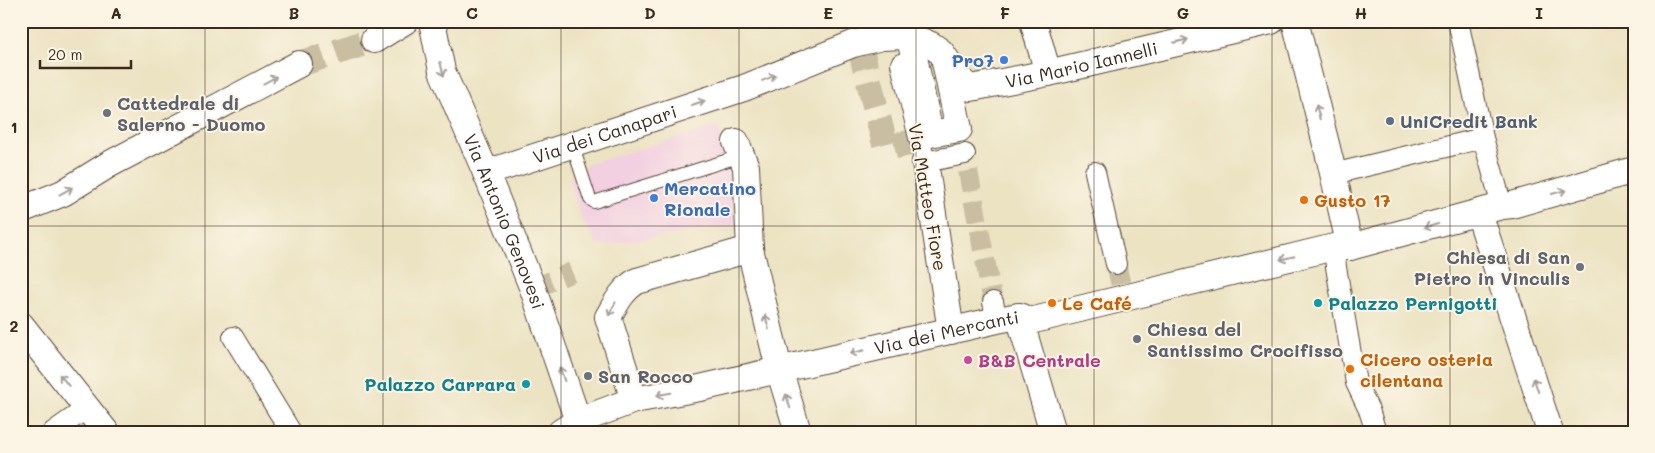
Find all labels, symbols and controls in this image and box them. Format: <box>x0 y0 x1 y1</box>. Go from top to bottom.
text: A <box>110 2 122 23</box>
text: B <box>289 2 299 23</box>
text: C <box>466 2 478 23</box>
text: D <box>644 2 656 23</box>
text: E <box>823 2 833 23</box>
text: F <box>1000 2 1010 23</box>
text: G <box>1177 2 1189 23</box>
text: H <box>1355 2 1367 23</box>
text: I <box>1535 2 1543 23</box>
street label: Via Mario Iannelli <box>1003 36 1160 93</box>
one-way arrow <box>1173 36 1189 45</box>
scale bar <box>40 38 131 70</box>
text: 20 m <box>48 44 82 64</box>
place label: Pro7 <box>951 48 994 72</box>
marker: Pro7 <box>998 54 1010 66</box>
one-way arrow <box>438 61 447 77</box>
one-way arrow <box>761 73 776 82</box>
one-way arrow <box>262 75 277 84</box>
place label: Cattedrale di Salerno - Duomo <box>117 91 266 136</box>
one-way arrow <box>690 98 706 107</box>
street label: Via dei Canapari <box>530 99 680 169</box>
one-way arrow <box>1313 105 1322 121</box>
marker: Cattedrale di Salerno - Duomo <box>101 107 113 119</box>
place label: UniCredit Bank <box>1400 109 1538 133</box>
marker: UniCredit Bank <box>1384 115 1396 127</box>
text: 1 <box>10 116 18 137</box>
street label: Via Matteo Fiore <box>903 121 953 273</box>
street label: Via Antonio Genovesi <box>458 130 551 312</box>
place label: Mercatino Rionale <box>664 176 756 221</box>
one-way arrow <box>58 186 73 195</box>
one-way arrow <box>1551 187 1567 196</box>
place label: Gusto 17 <box>1314 188 1391 212</box>
marker: Mercatino Rionale <box>648 192 660 204</box>
marker: Gusto 17 <box>1298 194 1310 206</box>
one-way arrow <box>1424 221 1440 231</box>
place label: Chiesa di San Pietro in Vinculis <box>1414 245 1570 290</box>
one-way arrow <box>1279 254 1295 263</box>
marker: Chiesa di San Pietro in Vinculis <box>1574 261 1586 273</box>
place label: Le Café <box>1062 291 1132 315</box>
place label: Palazzo Pernigotti <box>1328 291 1498 315</box>
marker: Le Café <box>1046 297 1058 309</box>
marker: Palazzo Pernigotti <box>1312 297 1324 309</box>
one-way arrow <box>607 301 617 316</box>
street label: Via dei Mercanti <box>872 304 1021 360</box>
one-way arrow <box>762 314 772 330</box>
text: 2 <box>10 315 19 336</box>
place label: Chiesa del Santissimo Crocifisso <box>1147 317 1343 362</box>
marker: Chiesa del Santissimo Crocifisso <box>1131 333 1143 345</box>
place label: Cicero osteria cilentana <box>1360 347 1493 392</box>
one-way arrow <box>850 348 866 357</box>
place label: B&B Centrale <box>978 348 1101 372</box>
marker: B&B Centrale <box>962 354 974 366</box>
marker: Cicero osteria cilentana <box>1344 363 1356 375</box>
place label: San Rocco <box>598 364 693 388</box>
one-way arrow <box>557 367 566 383</box>
marker: San Rocco <box>582 370 594 382</box>
place label: Palazzo Carrara <box>364 372 516 396</box>
one-way arrow <box>59 374 70 387</box>
marker: Palazzo Carrara <box>520 378 532 390</box>
one-way arrow <box>1530 378 1540 394</box>
one-way arrow <box>657 390 673 400</box>
one-way arrow <box>783 393 793 409</box>

